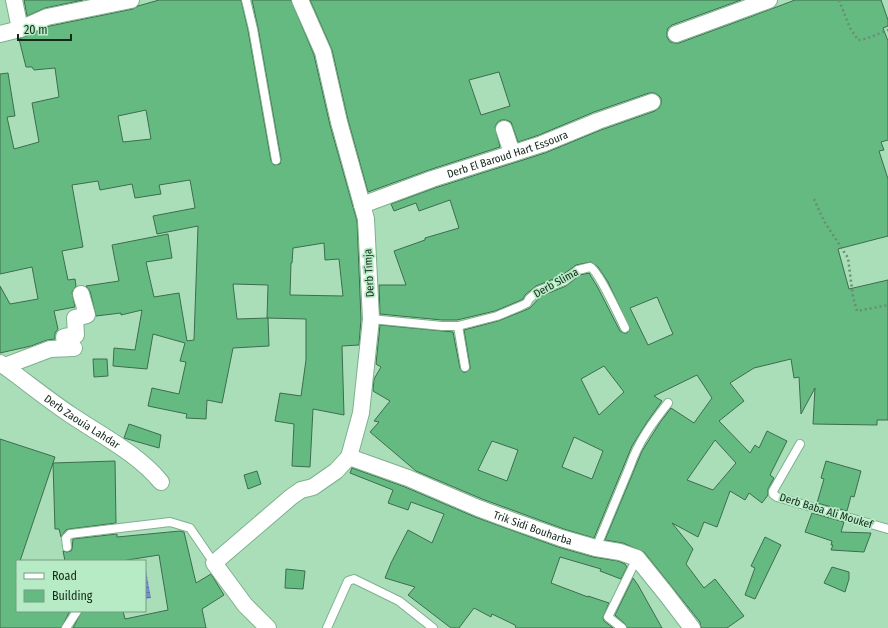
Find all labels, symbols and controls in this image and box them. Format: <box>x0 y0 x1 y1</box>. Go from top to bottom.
scale bar <box>18 16 71 42</box>
text: 20 m <box>24 23 48 37</box>
street label: Derb El Baroud Hart Essoura <box>445 128 570 180</box>
street label: Derb Timja <box>361 248 377 298</box>
street label: Derb Slima <box>531 265 581 301</box>
street label: Derb Zaouia Lahdar <box>42 392 123 451</box>
street label: Derb Baba Ali Moukef <box>778 491 875 532</box>
street label: Trik Sidi Bouharba <box>492 508 574 547</box>
legend <box>16 560 146 612</box>
text: Road <box>52 569 77 583</box>
text: Building <box>52 589 93 603</box>

